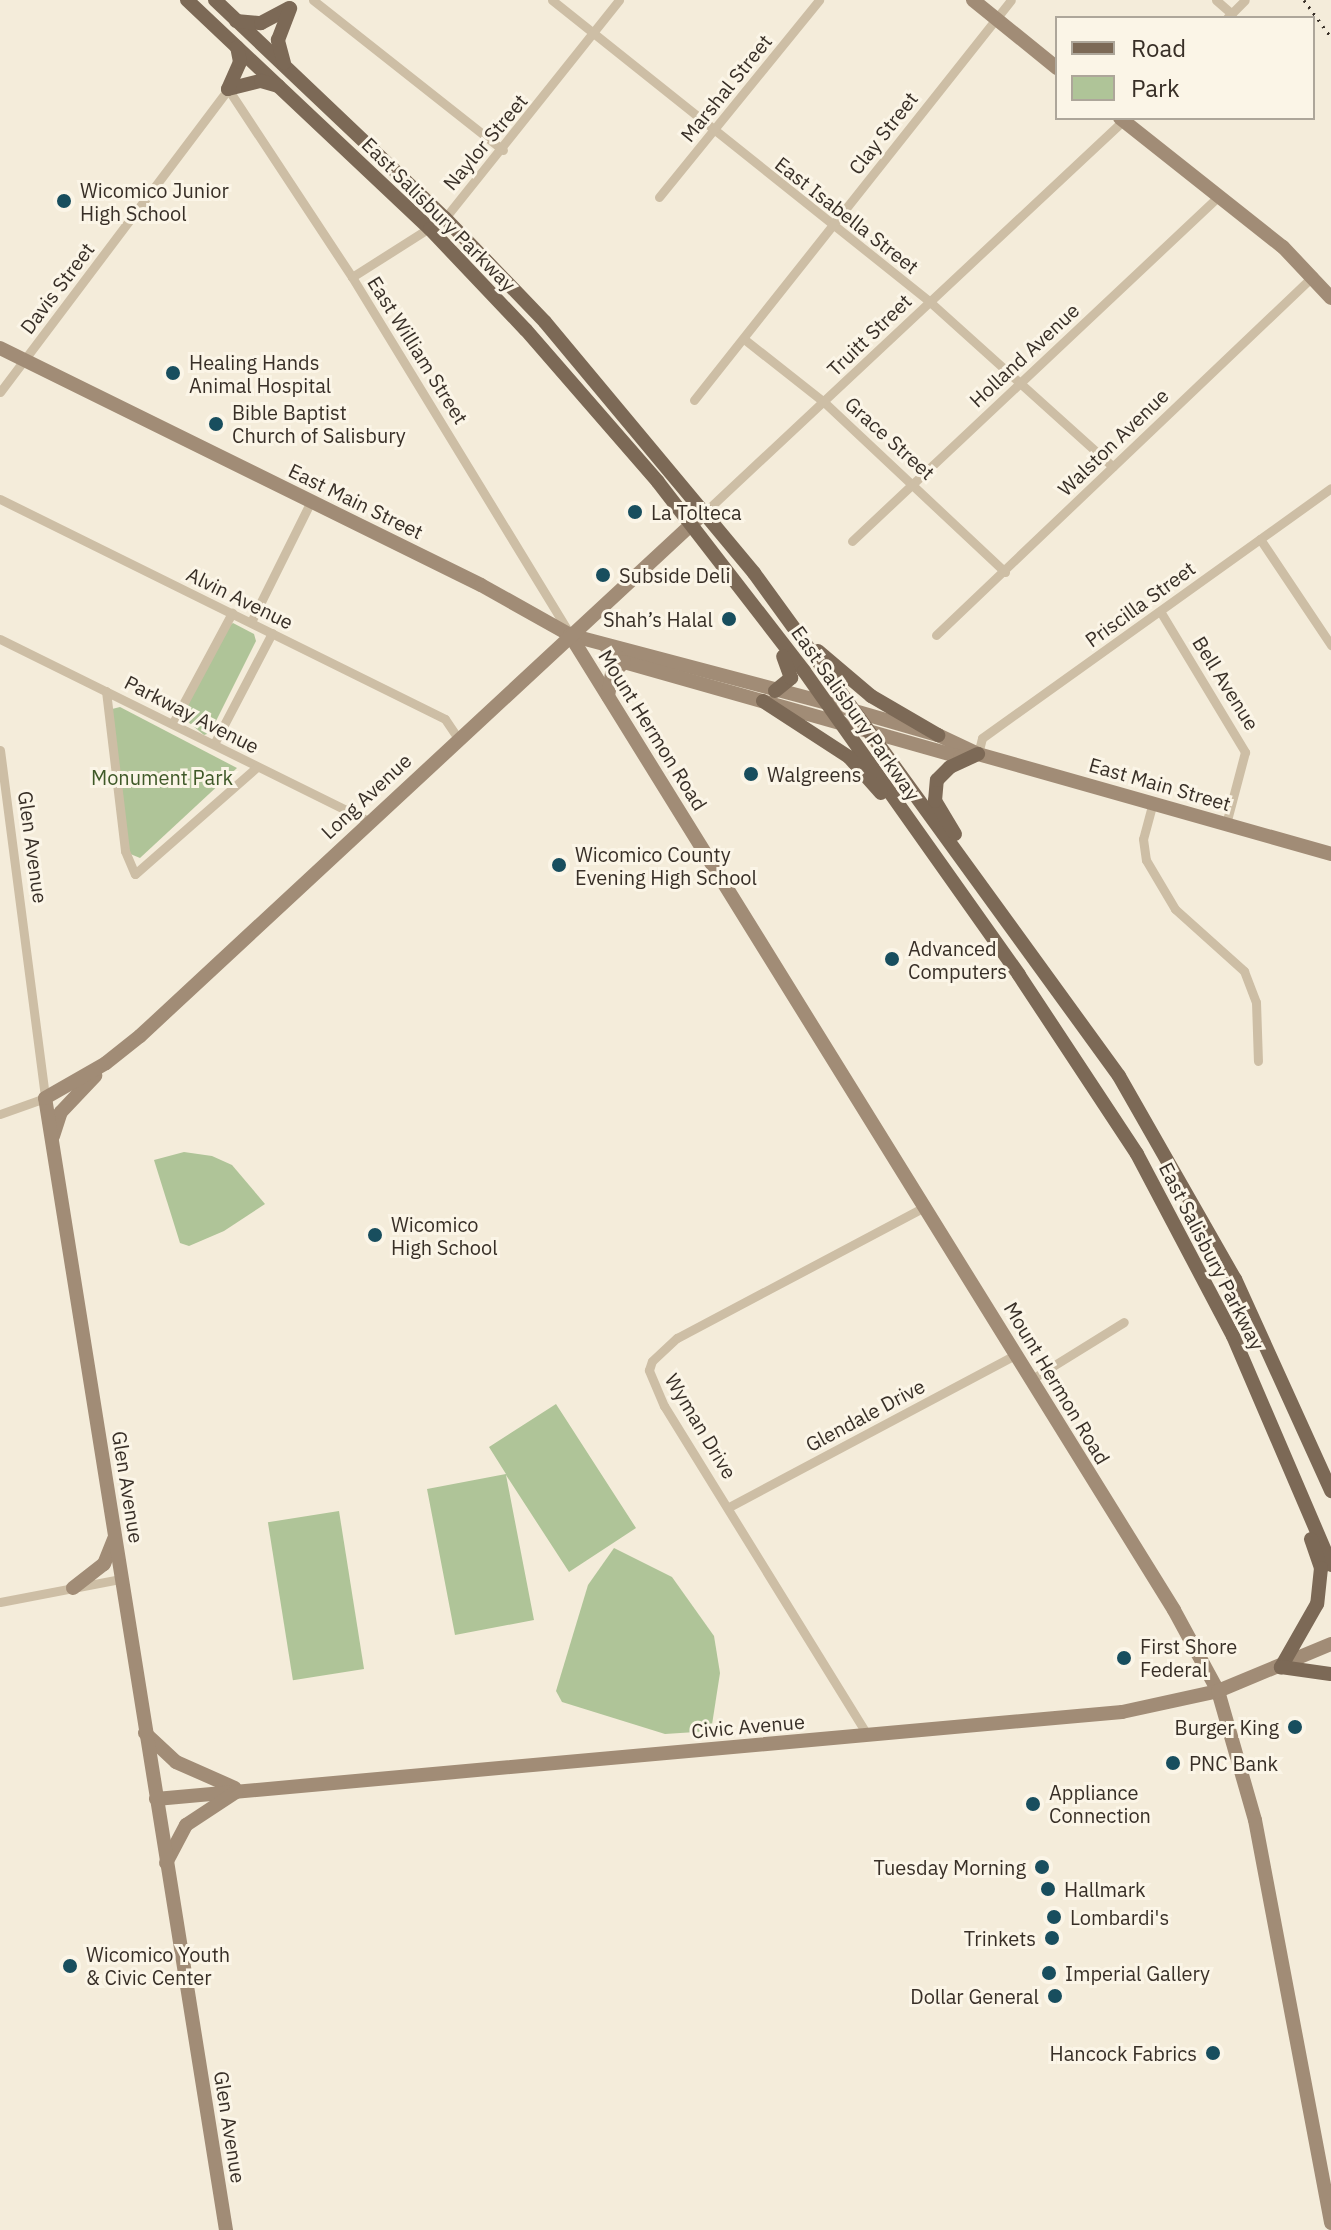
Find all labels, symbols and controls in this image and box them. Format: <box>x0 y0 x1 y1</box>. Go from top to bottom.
legend <box>1055 16 1315 120</box>
street label: Marshal Street <box>675 30 777 146</box>
text: Road <box>1131 32 1186 64</box>
text: Park <box>1131 72 1180 104</box>
street label: Clay Street <box>843 87 923 179</box>
street label: Naylor Street <box>438 89 532 195</box>
street label: East Salisbury Parkway <box>357 132 521 296</box>
street label: East Isabella Street <box>770 151 924 279</box>
place label: Wicomico Junior High School <box>80 178 229 225</box>
marker: Wicomico Junior High School <box>55 192 73 210</box>
street label: Davis Street <box>15 238 99 338</box>
street label: East William Street <box>363 272 473 428</box>
street label: Truitt Street <box>822 289 916 381</box>
street label: Holland Avenue <box>964 298 1084 412</box>
place label: Healing Hands Animal Hospital <box>189 350 331 397</box>
marker: Healing Hands Animal Hospital <box>164 364 182 382</box>
street label: Walston Avenue <box>1053 383 1173 501</box>
street label: Grace Street <box>840 391 940 485</box>
place label: Bible Baptist Church of Salisbury <box>232 400 406 447</box>
marker: Bible Baptist Church of Salisbury <box>207 415 225 433</box>
street label: East Main Street <box>285 458 427 544</box>
place label: La Tolteca <box>651 500 742 524</box>
marker: La Tolteca <box>626 503 644 521</box>
street label: Priscilla Street <box>1080 556 1200 652</box>
street label: Alvin Avenue <box>183 562 297 634</box>
place label: Subside Deli <box>619 563 730 587</box>
marker: Subside Deli <box>594 566 612 584</box>
place label: Shah’s Halal <box>603 607 713 631</box>
marker: Shah’s Halal <box>720 610 738 628</box>
street label: East Salisbury Parkway <box>787 621 925 805</box>
street label: Bell Avenue <box>1188 632 1264 734</box>
street label: Mount Hermon Road <box>594 645 712 815</box>
street label: Parkway Avenue <box>121 670 263 758</box>
street label: Long Avenue <box>316 748 416 844</box>
street label: East Main Street <box>1086 752 1234 816</box>
place label: Walgreens <box>767 762 862 786</box>
park label: Monument Park <box>91 765 233 789</box>
marker: Walgreens <box>742 765 760 783</box>
street label: Glen Avenue <box>13 789 53 905</box>
place label: Wicomico County Evening High School <box>575 842 757 889</box>
marker: Wicomico County Evening High School <box>550 856 568 874</box>
place label: Advanced Computers <box>908 936 1007 983</box>
marker: Advanced Computers <box>883 950 901 968</box>
street label: East Salisbury Parkway <box>1154 1158 1270 1354</box>
place label: Wicomico High School <box>391 1212 498 1259</box>
marker: Wicomico High School <box>366 1226 384 1244</box>
street label: Mount Hermon Road <box>999 1297 1115 1469</box>
street label: Wyman Drive <box>660 1369 742 1483</box>
street label: Glendale Drive <box>801 1374 929 1456</box>
street label: Glen Avenue <box>107 1429 149 1545</box>
place label: First Shore Federal <box>1140 1634 1237 1681</box>
marker: First Shore Federal <box>1115 1649 1133 1667</box>
street label: Civic Avenue <box>690 1709 806 1743</box>
place label: Burger King <box>1175 1715 1279 1739</box>
marker: Burger King <box>1286 1718 1304 1736</box>
place label: PNC Bank <box>1189 1751 1278 1775</box>
marker: PNC Bank <box>1164 1754 1182 1772</box>
place label: Appliance Connection <box>1049 1780 1151 1827</box>
marker: Appliance Connection <box>1024 1795 1042 1813</box>
place label: Tuesday Morning <box>874 1855 1026 1879</box>
marker: Tuesday Morning <box>1033 1858 1051 1876</box>
place label: Hallmark <box>1064 1877 1146 1901</box>
marker: Hallmark <box>1039 1880 1057 1898</box>
place label: Lombardi's <box>1070 1905 1169 1929</box>
marker: Lombardi's <box>1045 1908 1063 1926</box>
place label: Trinkets <box>964 1926 1036 1950</box>
marker: Trinkets <box>1043 1929 1061 1947</box>
place label: Wicomico Youth & Civic Center <box>86 1942 230 1989</box>
marker: Wicomico Youth & Civic Center <box>61 1957 79 1975</box>
place label: Imperial Gallery <box>1065 1961 1210 1985</box>
marker: Imperial Gallery <box>1040 1964 1058 1982</box>
place label: Dollar General <box>910 1984 1039 2008</box>
marker: Dollar General <box>1046 1987 1064 2005</box>
place label: Hancock Fabrics <box>1050 2041 1197 2065</box>
marker: Hancock Fabrics <box>1204 2044 1222 2062</box>
street label: Glen Avenue <box>209 2069 251 2185</box>

